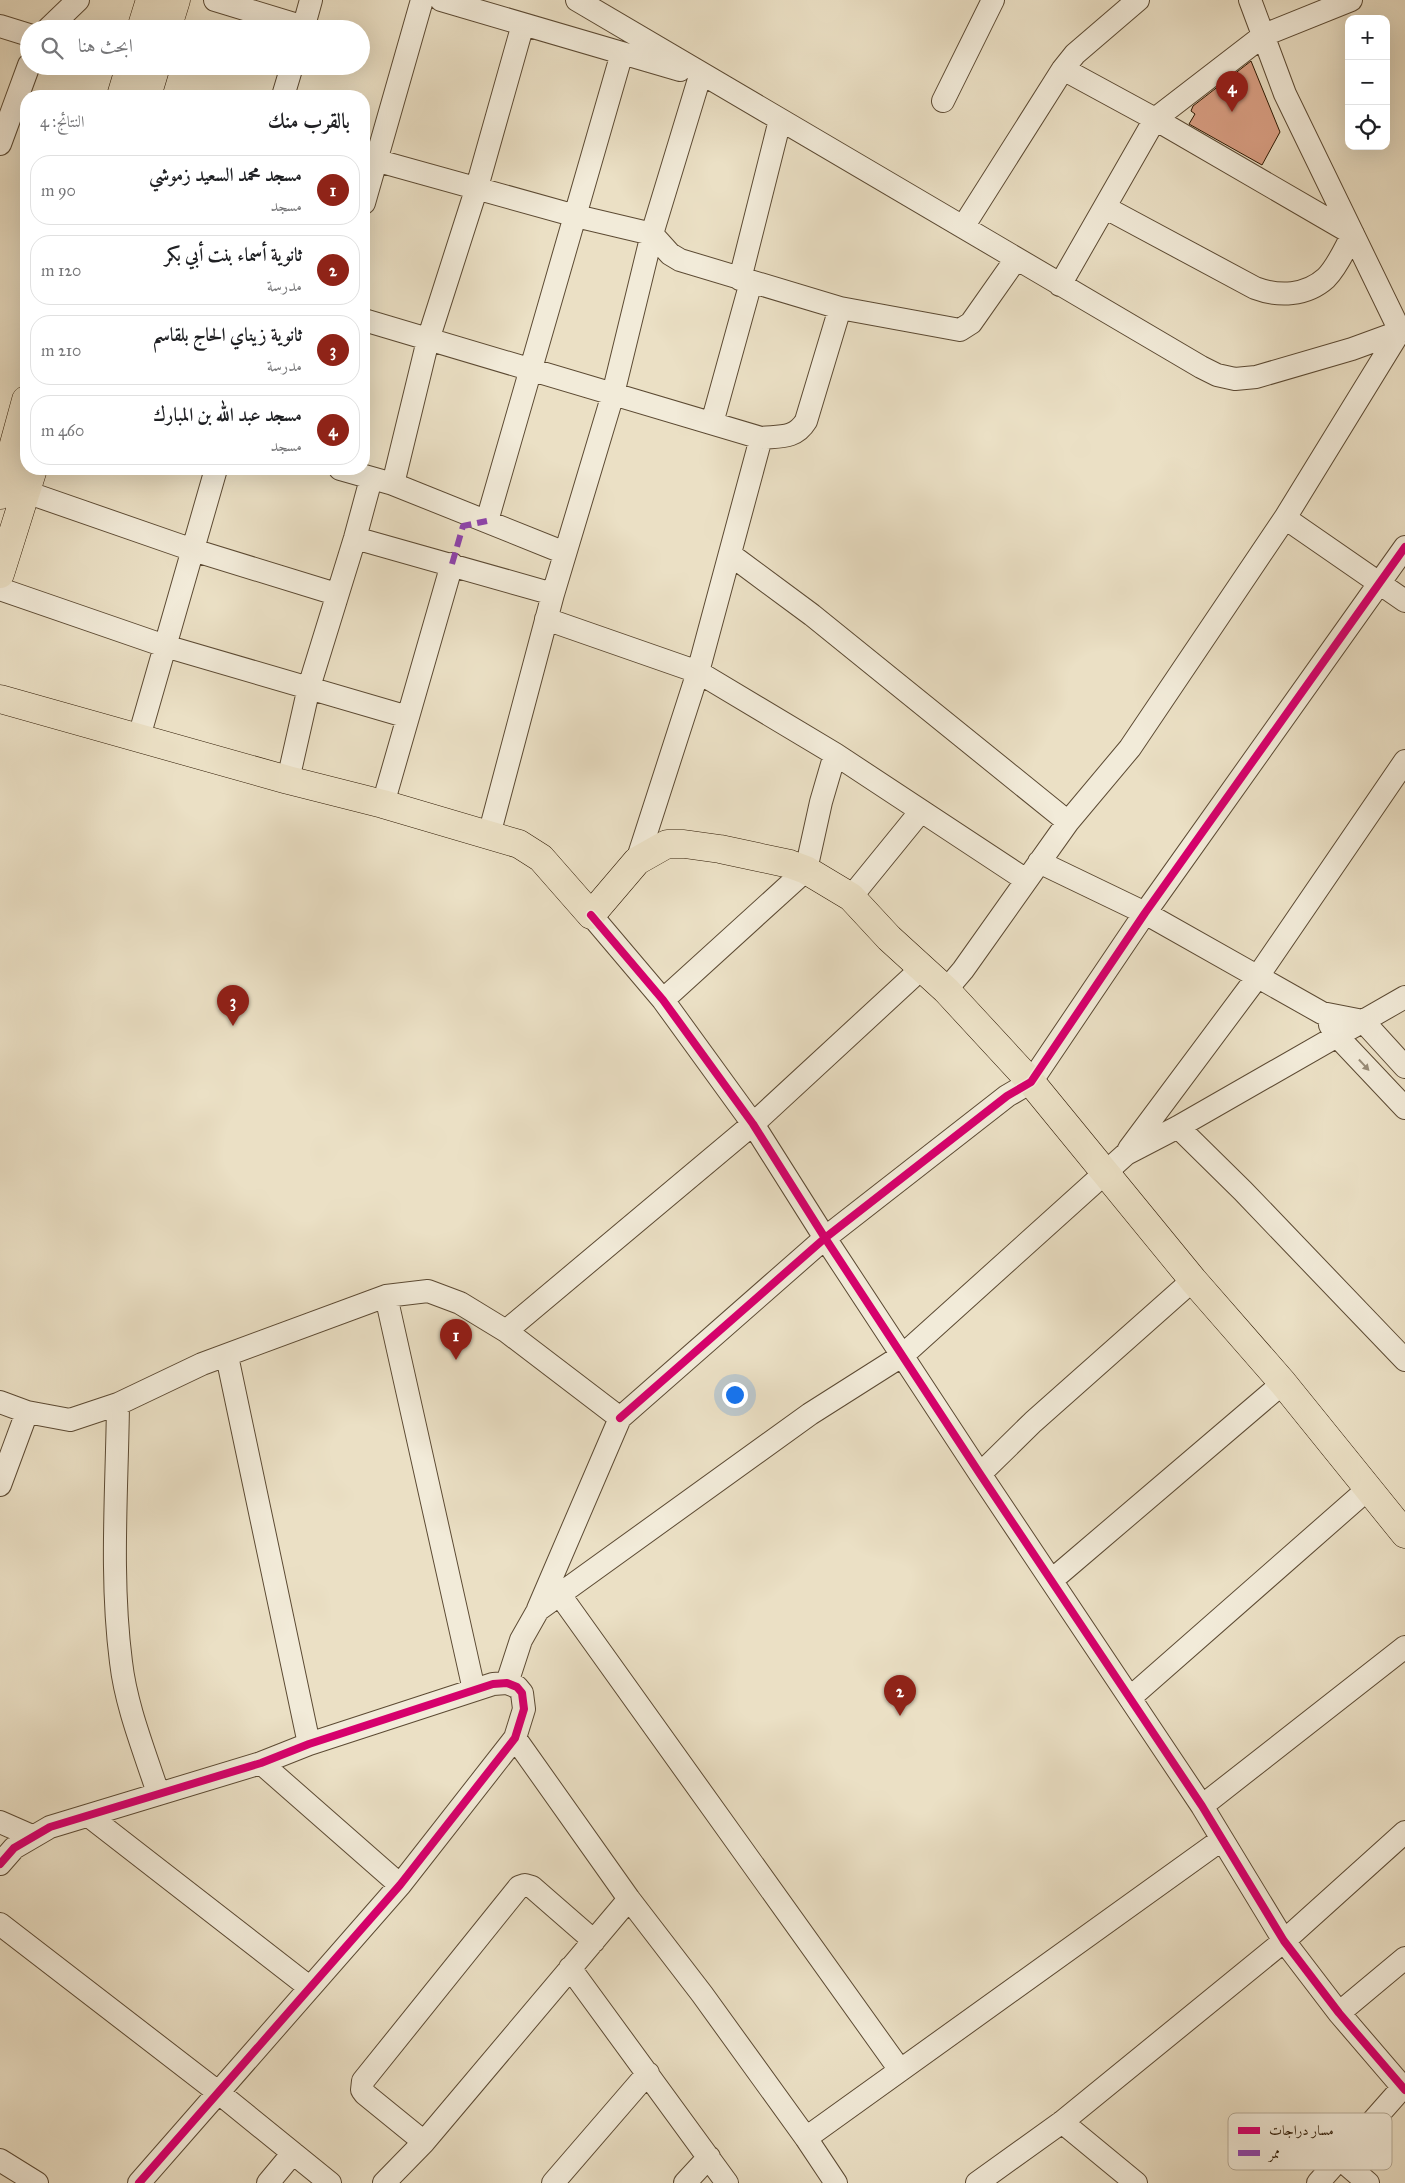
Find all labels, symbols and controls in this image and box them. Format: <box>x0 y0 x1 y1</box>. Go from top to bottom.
map controls <box>1345 15 1390 150</box>
button: + <box>1345 15 1390 60</box>
search box <box>20 20 370 75</box>
icon: search <box>38 34 66 62</box>
text: ابحث هنا <box>78 34 133 57</box>
button: − <box>1345 60 1390 105</box>
pin: 4 <box>1216 71 1248 112</box>
button: locate <box>1345 105 1390 150</box>
text: بالقرب منك <box>268 108 350 134</box>
text: النتائج: 4 <box>40 112 85 131</box>
text: مسجد محمد السعيد زموشي <box>149 163 302 186</box>
text: 90 m <box>41 181 76 200</box>
text: 1 <box>330 181 336 200</box>
text: مسجد <box>271 196 302 215</box>
text: ثانوية أسماء بنت أبي بكر <box>165 243 302 266</box>
text: 120 m <box>41 261 81 280</box>
text: 2 <box>329 261 337 280</box>
text: مدرسة <box>267 276 302 295</box>
text: ثانوية زيناي الحاج بلقاسم <box>152 323 302 346</box>
text: 210 m <box>41 341 81 360</box>
text: 3 <box>330 341 336 360</box>
text: مدرسة <box>267 356 302 375</box>
text: مسجد عبد الله بن المبارك <box>153 403 302 426</box>
text: 460 m <box>41 421 84 440</box>
text: 4 <box>329 421 337 440</box>
text: مسجد <box>271 436 302 455</box>
pin: 3 <box>217 985 249 1026</box>
one-way arrow <box>1358 1058 1370 1070</box>
pin: 1 <box>440 1319 472 1360</box>
your location <box>722 1382 748 1408</box>
pin: 2 <box>884 1675 916 1716</box>
legend <box>1228 2113 1392 2170</box>
text: مسار دراجات <box>1269 2122 1334 2139</box>
text: ممر <box>1267 2145 1280 2162</box>

